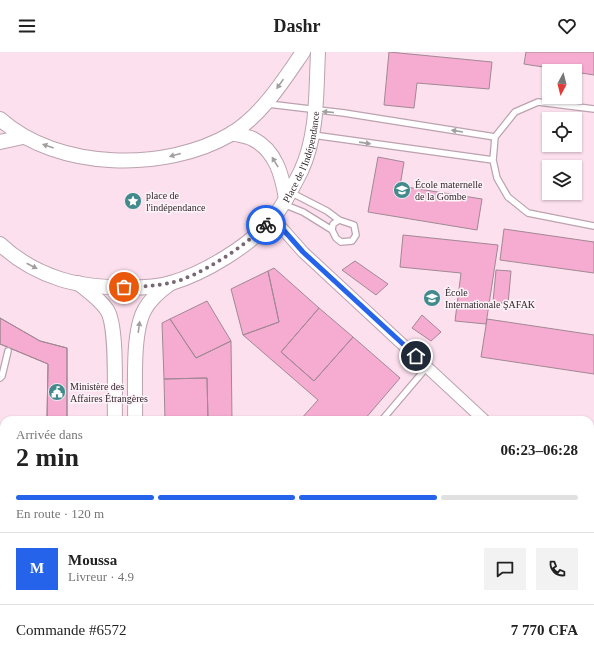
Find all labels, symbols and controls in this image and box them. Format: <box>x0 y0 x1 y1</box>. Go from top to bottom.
icon: menu <box>16 15 38 37</box>
icon: heart <box>556 15 578 37</box>
text: Dashr <box>273 16 321 36</box>
north arrow <box>542 64 582 104</box>
map controls <box>542 64 582 200</box>
one-way arrow <box>276 79 284 89</box>
one-way arrow <box>322 108 334 115</box>
street label: Place de l'Indépendance <box>280 110 321 204</box>
button: locate <box>542 112 582 152</box>
one-way arrow <box>450 128 463 134</box>
one-way arrow <box>359 140 371 146</box>
one-way arrow <box>41 143 53 149</box>
one-way arrow <box>169 152 182 158</box>
one-way arrow <box>271 157 279 167</box>
button: layers <box>542 160 582 200</box>
place label: École maternelle de la Gombe <box>415 179 483 202</box>
school or university icon: École maternelle de la Gombe <box>392 180 412 200</box>
place label: place de l'indépendance <box>146 190 206 213</box>
place icon: place de l'indépendance <box>123 191 143 211</box>
courier <box>246 205 286 245</box>
icon: bike <box>255 214 277 236</box>
one-way arrow <box>26 263 38 269</box>
pin <box>107 270 141 304</box>
icon: bag <box>113 276 135 298</box>
place label: École Internationale ŞAFAK <box>445 287 536 310</box>
school or university icon: École Internationale ŞAFAK <box>422 288 442 308</box>
one-way arrow <box>136 321 142 333</box>
pin <box>399 339 433 373</box>
icon: home <box>405 345 427 367</box>
place label: Ministère des Affaires Étrangères <box>70 381 148 404</box>
public building icon: Ministère des Affaires Étrangères <box>47 382 67 402</box>
text: Arrivée dans <box>16 427 83 442</box>
text: 06:23–06:28 <box>501 442 578 458</box>
text: 2 min <box>16 443 79 472</box>
text: En route · 120 m <box>16 506 104 521</box>
button: chat <box>484 548 526 590</box>
button: phone <box>536 548 578 590</box>
text: Moussa <box>68 552 117 568</box>
text: M <box>30 560 44 576</box>
text: Livreur · 4.9 <box>68 569 134 584</box>
text: Commande #6572 <box>16 622 126 638</box>
text: 7 770 CFA <box>511 622 578 638</box>

